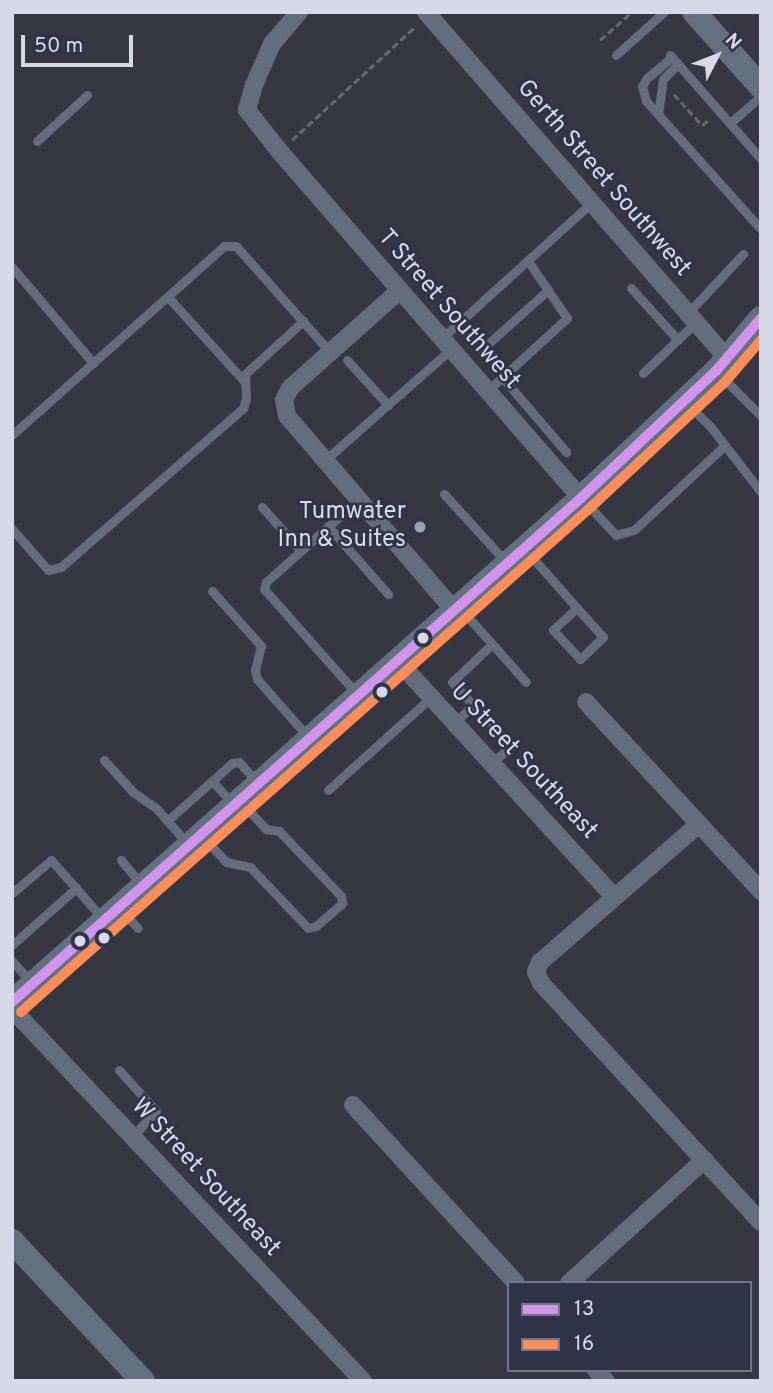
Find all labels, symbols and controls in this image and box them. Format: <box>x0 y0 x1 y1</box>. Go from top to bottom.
scale bar <box>24 21 136 65</box>
north arrow <box>682 21 752 91</box>
text: N <box>719 29 746 55</box>
text: 50 m <box>34 33 83 60</box>
street label: Gerth Street Southwest <box>510 75 696 283</box>
street label: T Street Southwest <box>370 224 526 396</box>
place label: Tumwater Inn & Suites <box>278 499 406 555</box>
marker: Tumwater Inn & Suites <box>412 519 428 535</box>
unlabelled marker <box>416 631 430 645</box>
street label: U Street Southeast <box>443 678 603 846</box>
unlabelled marker <box>375 685 389 699</box>
unlabelled marker <box>97 931 111 945</box>
unlabelled marker <box>73 934 87 948</box>
street label: W Street Southeast <box>124 1093 286 1263</box>
legend <box>507 1281 752 1372</box>
text: 13 <box>574 1296 594 1323</box>
text: 16 <box>574 1331 594 1358</box>

